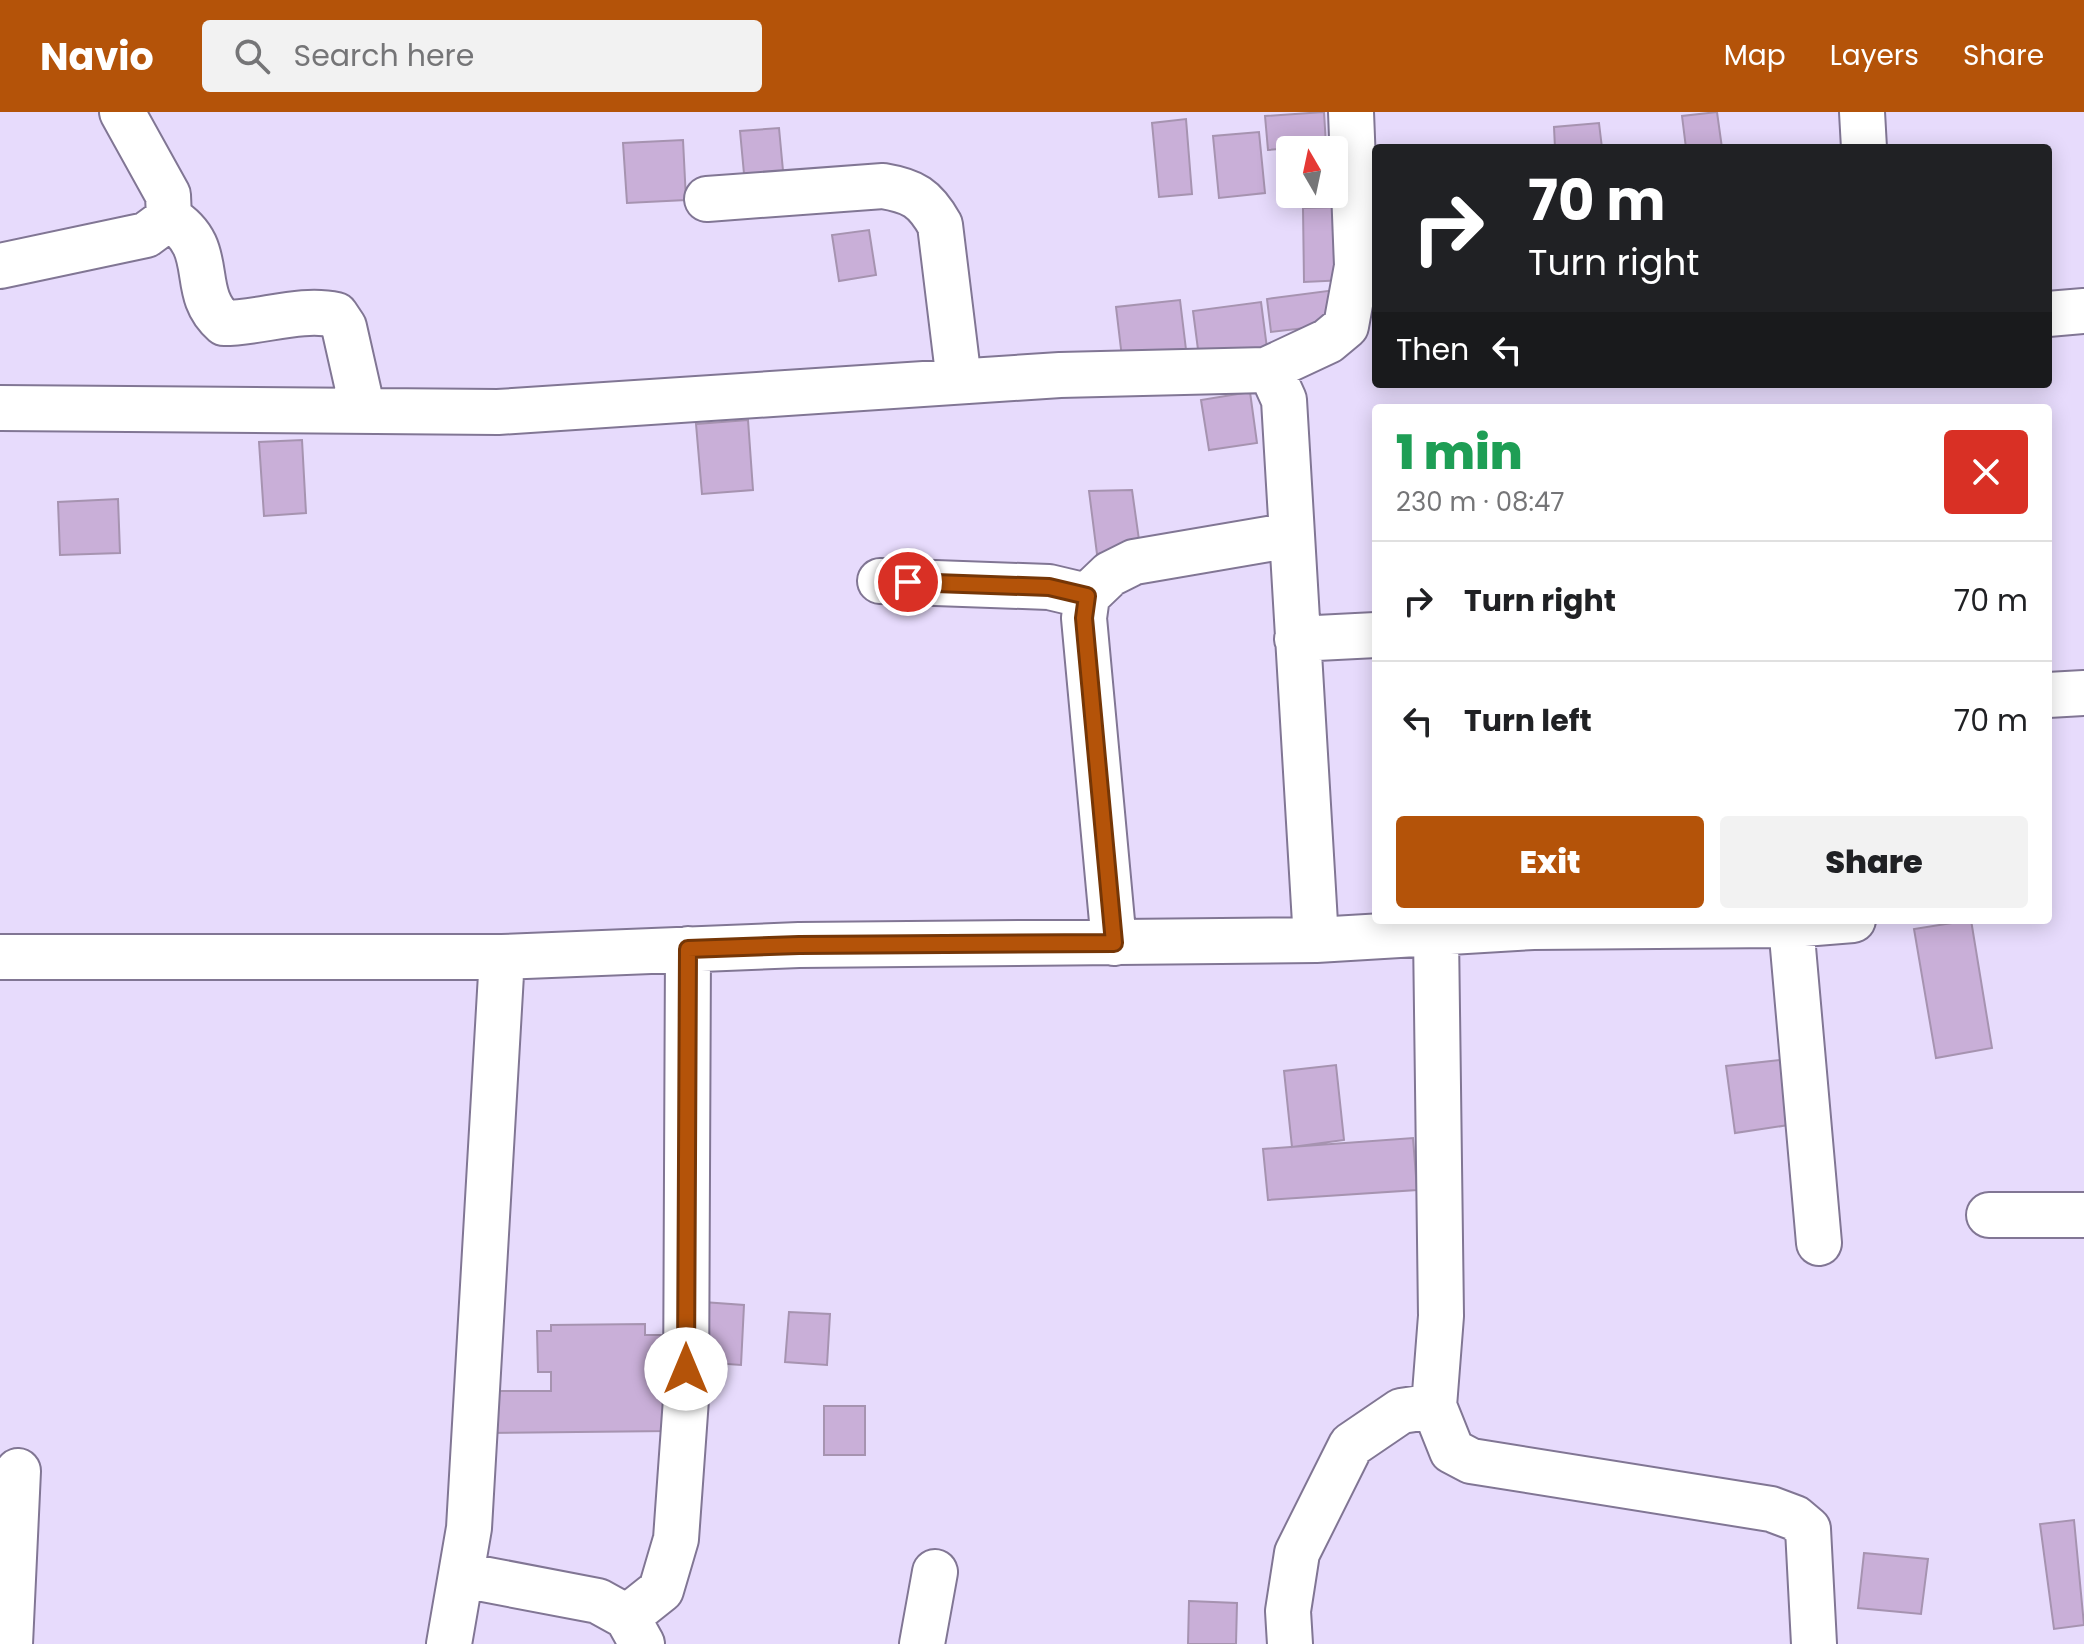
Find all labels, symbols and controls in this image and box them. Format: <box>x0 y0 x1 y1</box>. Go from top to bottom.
search box <box>202 20 762 92</box>
text: Navio <box>40 30 154 83</box>
icon: search <box>230 34 274 78</box>
text: Search here <box>294 34 474 77</box>
text: Map <box>1724 36 1786 75</box>
text: Layers <box>1830 36 1919 75</box>
text: Share <box>1963 36 2044 75</box>
north arrow <box>1276 136 1348 208</box>
map controls <box>1276 136 1348 208</box>
text: 70 m <box>1528 161 1666 240</box>
icon: right <box>1396 176 1500 280</box>
text: Turn right <box>1528 237 1699 288</box>
text: Then <box>1396 328 1469 371</box>
icon: left <box>1485 328 1529 372</box>
text: 1 min <box>1396 419 1523 486</box>
button: close <box>1944 430 2028 514</box>
text: 230 m · 08:47 <box>1396 484 1565 520</box>
pin <box>874 548 942 616</box>
icon: arrive <box>886 560 930 604</box>
icon: right <box>1396 579 1440 623</box>
text: Turn right <box>1464 579 1616 622</box>
text: 70 m <box>1954 579 2028 622</box>
icon: left <box>1396 699 1440 743</box>
text: Turn left <box>1464 699 1592 742</box>
text: 70 m <box>1954 699 2028 742</box>
button: Exit <box>1396 816 1704 908</box>
button: Share <box>1720 816 2028 908</box>
position arrow <box>644 1327 728 1411</box>

